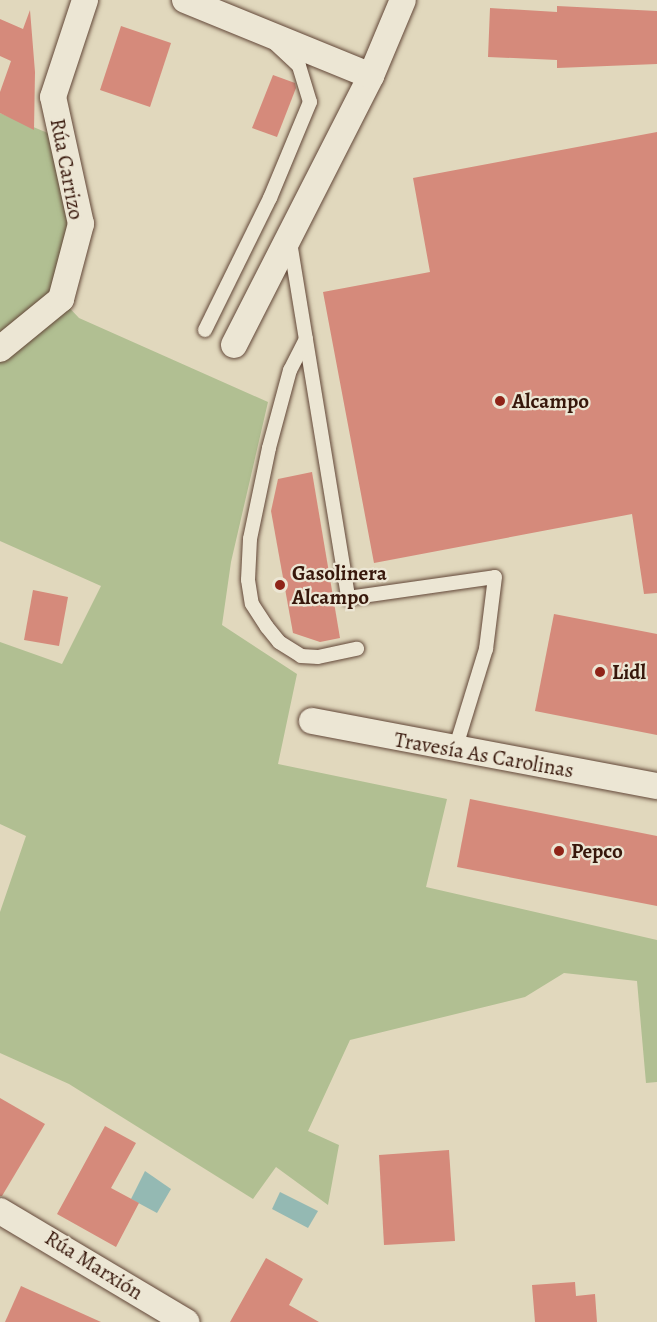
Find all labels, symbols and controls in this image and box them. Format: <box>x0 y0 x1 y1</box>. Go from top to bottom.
street label: Rúa Carrizo <box>45 116 89 222</box>
place label: Alcampo <box>512 388 589 414</box>
marker: Alcampo <box>493 394 507 408</box>
place label: Gasolinera Alcampo <box>292 560 387 610</box>
marker: Gasolinera Alcampo <box>273 578 287 592</box>
place label: Lidl <box>612 659 646 685</box>
marker: Lidl <box>593 665 607 679</box>
street label: Travesía As Carolinas <box>392 727 576 783</box>
place label: Pepco <box>571 838 623 864</box>
marker: Pepco <box>552 844 566 858</box>
street label: Rúa Marxión <box>40 1225 148 1305</box>

